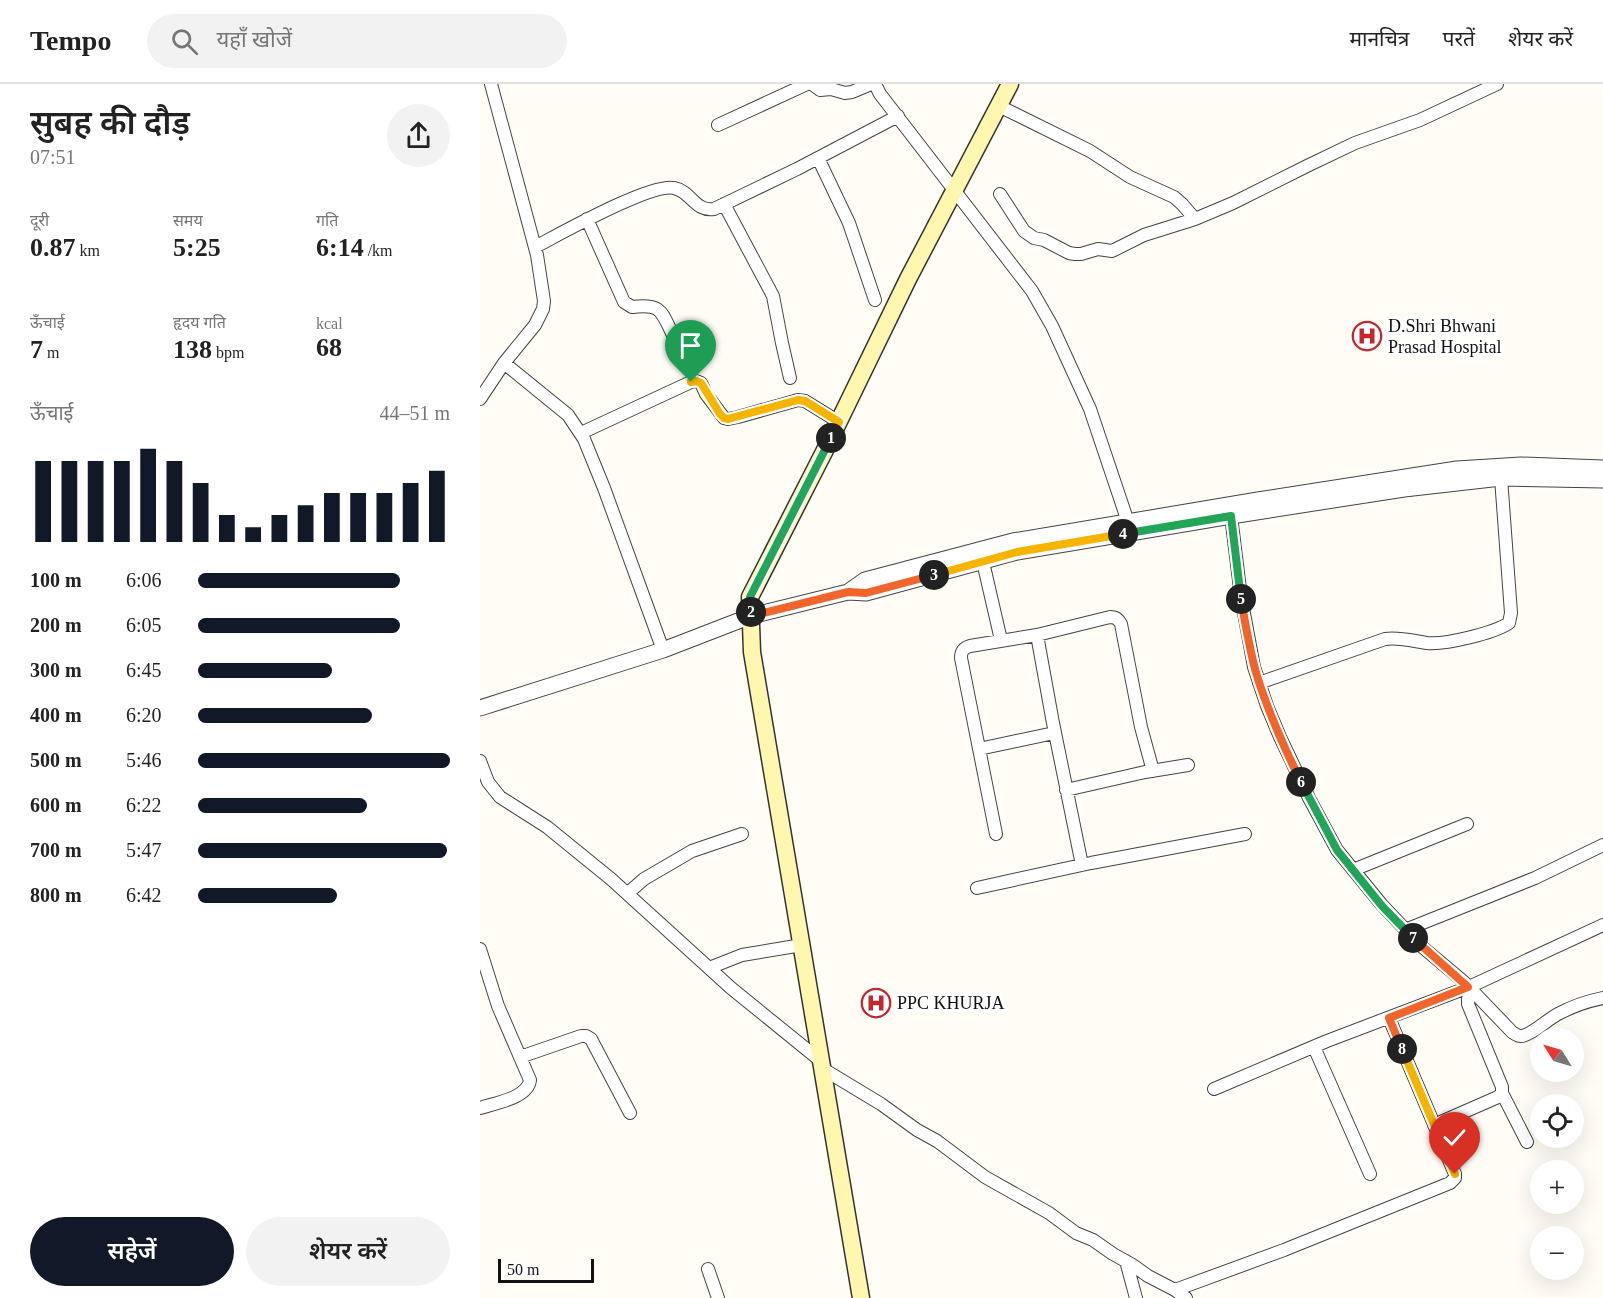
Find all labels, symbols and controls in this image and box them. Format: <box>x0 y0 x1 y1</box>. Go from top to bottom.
search box <box>147 14 567 68</box>
text: Tempo <box>30 25 111 56</box>
icon: search <box>168 25 201 58</box>
text: यहाँ खोजें <box>216 27 292 52</box>
text: मानचित्र <box>1349 27 1409 51</box>
text: परतें <box>1442 27 1475 51</box>
text: शेयर करें <box>1508 27 1573 51</box>
button: share <box>387 104 450 167</box>
text: सुबह की दौड़ <box>30 105 190 141</box>
text: 07:51 <box>30 146 76 168</box>
text: दूरी <box>30 212 49 229</box>
text: समय <box>173 212 203 229</box>
text: गति <box>316 212 338 229</box>
text: 0.87 <box>30 233 76 262</box>
text: 5:25 <box>173 233 221 262</box>
text: 6:14 <box>316 233 364 262</box>
text: km <box>76 242 100 259</box>
text: /km <box>364 242 393 259</box>
text: ऊँचाई <box>30 314 65 331</box>
text: हृदय गति <box>173 314 226 331</box>
text: kcal <box>316 315 343 332</box>
place label: D.Shri Bhwani Prasad Hospital <box>1388 316 1501 357</box>
pin <box>665 320 716 382</box>
hospital icon: D.Shri Bhwani Prasad Hospital <box>1351 320 1383 352</box>
icon: arrive <box>674 329 707 362</box>
text: 68 <box>316 333 342 362</box>
text: 7 <box>30 335 43 364</box>
text: 138 <box>173 335 212 364</box>
text: m <box>43 344 59 361</box>
text: bpm <box>212 344 244 361</box>
text: ऊँचाई <box>30 402 73 424</box>
text: 44–51 m <box>379 402 450 424</box>
pin: 1 <box>816 423 846 453</box>
text: 1 <box>827 429 835 446</box>
pin: 4 <box>1108 519 1138 549</box>
text: 4 <box>1119 525 1127 542</box>
pin: 3 <box>919 560 949 590</box>
text: 3 <box>930 566 938 583</box>
text: 100 m <box>30 569 82 591</box>
text: 6:06 <box>126 569 162 591</box>
pin: 5 <box>1226 584 1256 614</box>
text: 5 <box>1237 590 1245 607</box>
pin: 2 <box>736 597 766 627</box>
text: 2 <box>747 603 755 620</box>
text: 200 m <box>30 614 82 636</box>
text: 6:05 <box>126 614 162 636</box>
text: 300 m <box>30 659 82 681</box>
text: 6:45 <box>126 659 162 681</box>
text: 400 m <box>30 704 82 726</box>
text: 6:20 <box>126 704 162 726</box>
text: 500 m <box>30 749 82 771</box>
text: 5:46 <box>126 749 162 771</box>
pin: 6 <box>1286 767 1316 797</box>
text: 6 <box>1297 773 1305 790</box>
text: 600 m <box>30 794 82 816</box>
text: 6:22 <box>126 794 162 816</box>
text: 700 m <box>30 839 82 861</box>
text: 5:47 <box>126 839 162 861</box>
text: 800 m <box>30 884 82 906</box>
text: 6:42 <box>126 884 162 906</box>
pin: 7 <box>1398 923 1428 953</box>
text: 7 <box>1409 929 1417 946</box>
hospital icon: PPC KHURJA <box>860 987 892 1019</box>
place label: PPC KHURJA <box>897 993 1005 1013</box>
north arrow <box>1530 1028 1584 1082</box>
map controls <box>1530 1028 1584 1280</box>
pin: 8 <box>1387 1034 1417 1064</box>
text: 8 <box>1398 1040 1406 1057</box>
button: locate <box>1530 1094 1584 1148</box>
pin <box>1429 1112 1480 1174</box>
icon: check <box>1438 1121 1471 1154</box>
button: + <box>1530 1160 1584 1214</box>
button: सहेजें <box>30 1217 234 1286</box>
button: शेयर करें <box>246 1217 450 1286</box>
button: − <box>1530 1226 1584 1280</box>
scale bar <box>498 1256 594 1284</box>
text: 50 m <box>507 1261 539 1278</box>

